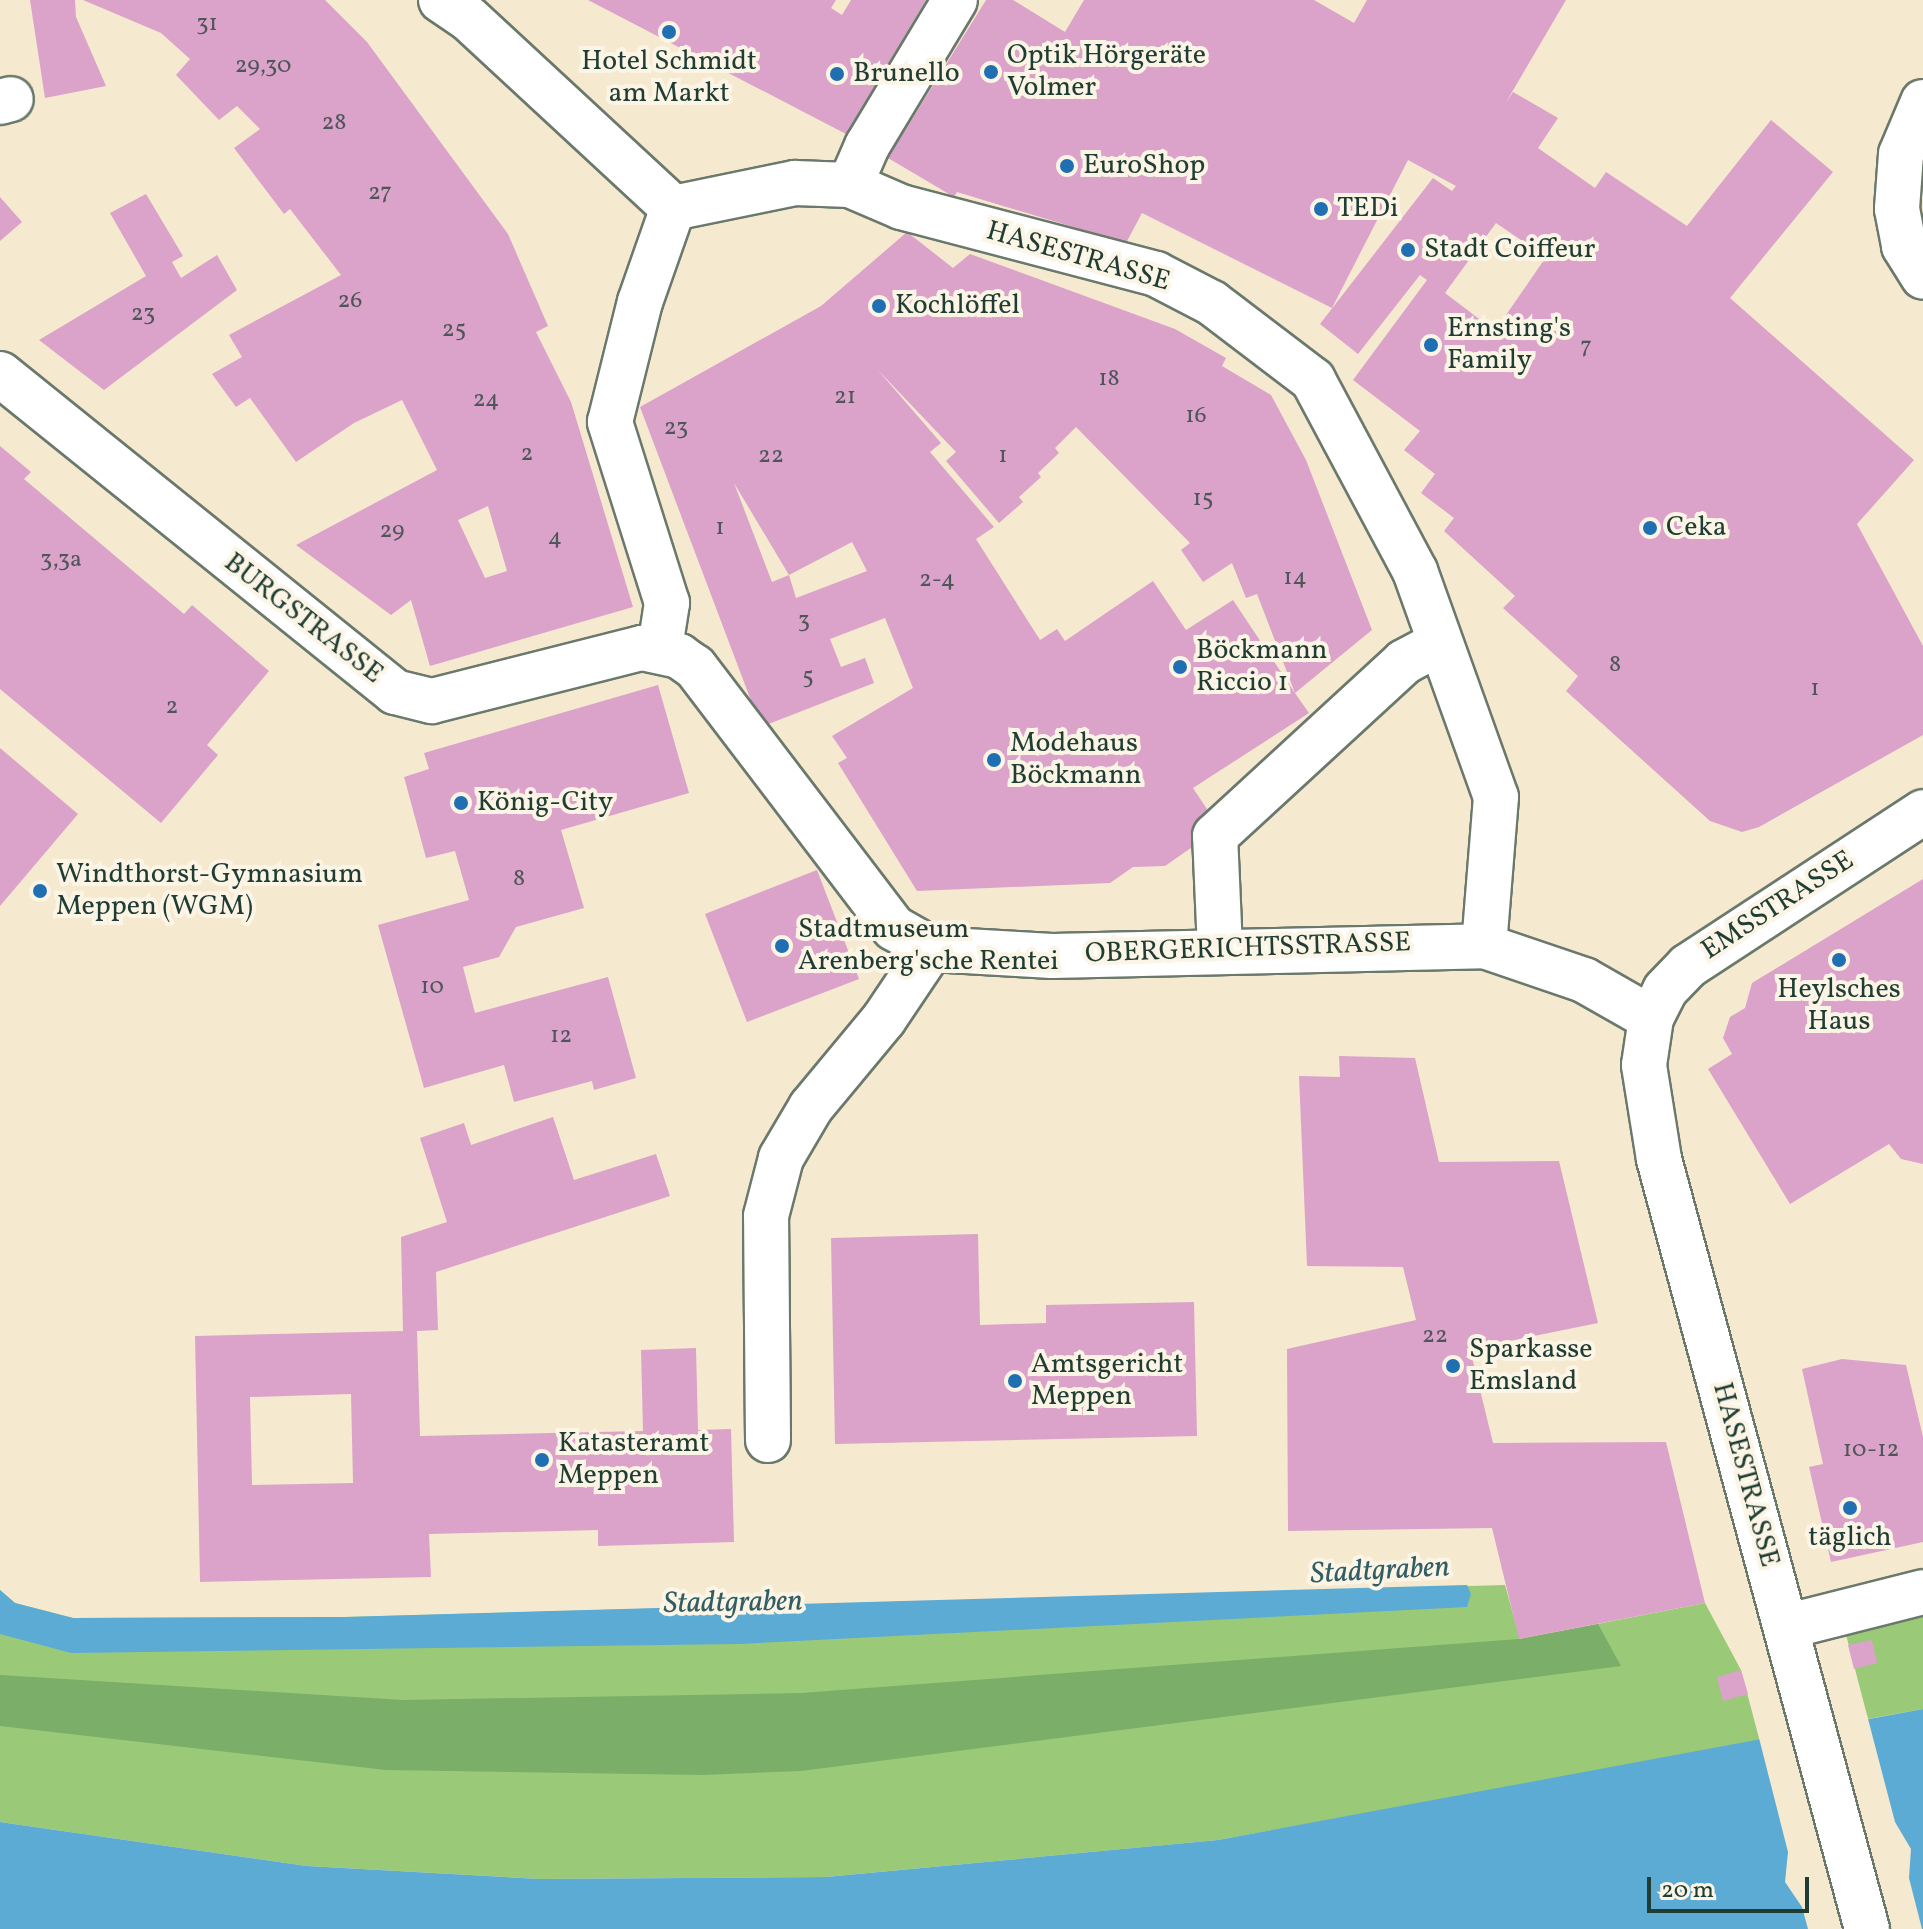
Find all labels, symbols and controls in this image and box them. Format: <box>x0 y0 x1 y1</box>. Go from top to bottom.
house number: 31 <box>196 11 218 39</box>
marker: Hotel Schmidt am Markt <box>660 23 678 41</box>
place label: Optik Hörgeräte Volmer <box>1007 39 1206 105</box>
place label: Hotel Schmidt am Markt <box>581 45 757 111</box>
house number: 29,30 <box>235 53 291 81</box>
place label: Brunello <box>853 57 960 91</box>
marker: Optik Hörgeräte Volmer <box>982 63 1000 81</box>
marker: Brunello <box>828 65 846 83</box>
house number: 28 <box>321 110 347 138</box>
place label: EuroShop <box>1083 149 1205 183</box>
marker: EuroShop <box>1058 157 1076 175</box>
house number: 27 <box>368 180 392 208</box>
place label: TEDi <box>1337 192 1398 226</box>
marker: TEDi <box>1312 200 1330 218</box>
street label: HASESTRASSE <box>982 215 1174 299</box>
place label: Stadt Coiffeur <box>1424 233 1595 267</box>
marker: Stadt Coiffeur <box>1399 241 1417 259</box>
house number: 26 <box>337 288 363 316</box>
place label: Kochlöffel <box>895 289 1020 323</box>
marker: Kochlöffel <box>870 297 888 315</box>
house number: 23 <box>131 301 155 329</box>
place label: Ernsting's Family <box>1447 312 1571 378</box>
house number: 25 <box>442 317 466 345</box>
house number: 7 <box>1580 334 1592 362</box>
marker: Ernsting's Family <box>1422 336 1440 354</box>
house number: 18 <box>1098 366 1120 394</box>
house number: 21 <box>834 384 856 412</box>
house number: 24 <box>473 387 499 415</box>
house number: 16 <box>1185 403 1207 431</box>
house number: 23 <box>664 415 688 443</box>
house number: 2 <box>521 441 533 469</box>
house number: 22 <box>758 443 784 471</box>
house number: 1 <box>998 443 1008 471</box>
house number: 15 <box>1193 486 1213 514</box>
place label: Ceka <box>1666 511 1727 545</box>
house number: 1 <box>715 515 725 543</box>
house number: 29 <box>379 518 405 546</box>
marker: Ceka <box>1641 519 1659 537</box>
house number: 4 <box>548 525 562 553</box>
street label: BURGSTRASSE <box>217 546 389 692</box>
house number: 3,3a <box>40 547 82 575</box>
house number: 14 <box>1283 565 1307 593</box>
house number: 2-4 <box>919 567 955 595</box>
house number: 3 <box>798 608 810 636</box>
place label: Böckmann Riccio 1 <box>1196 634 1328 700</box>
house number: 8 <box>1609 652 1621 680</box>
marker: Böckmann Riccio 1 <box>1171 658 1189 676</box>
house number: 5 <box>802 664 814 692</box>
house number: 1 <box>1810 676 1820 704</box>
house number: 2 <box>166 694 178 722</box>
place label: Modehaus Böckmann <box>1010 727 1142 793</box>
marker: Modehaus Böckmann <box>985 751 1003 769</box>
place label: König-City <box>477 786 613 820</box>
marker: König-City <box>452 794 470 812</box>
street label: EMSSTRASSE <box>1695 844 1861 968</box>
place label: Windthorst-Gymnasium Meppen (WGM) <box>56 858 363 924</box>
house number: 8 <box>513 866 525 894</box>
marker: Windthorst-Gymnasium Meppen (WGM) <box>31 882 49 900</box>
place label: Stadtmuseum Arenberg'sche Rentei <box>798 913 1059 979</box>
street label: OBERGERICHTSSTRASSE <box>1084 927 1412 971</box>
marker: Stadtmuseum Arenberg'sche Rentei <box>773 937 791 955</box>
marker: Heylsches Haus <box>1830 951 1848 969</box>
place label: Heylsches Haus <box>1777 973 1901 1039</box>
house number: 10 <box>420 974 444 1002</box>
house number: 12 <box>550 1023 572 1051</box>
house number: 22 <box>1422 1323 1448 1351</box>
place label: Sparkasse Emsland <box>1469 1333 1593 1399</box>
place label: Amtsgericht Meppen <box>1031 1348 1183 1414</box>
marker: Sparkasse Emsland <box>1444 1357 1462 1375</box>
marker: Amtsgericht Meppen <box>1006 1372 1024 1390</box>
street label: HASESTRASSE <box>1704 1379 1786 1571</box>
place label: Katasteramt Meppen <box>558 1427 709 1493</box>
house number: 10-12 <box>1843 1437 1899 1465</box>
marker: Katasteramt Meppen <box>533 1451 551 1469</box>
marker: täglich <box>1841 1499 1859 1517</box>
place label: täglich <box>1808 1521 1892 1555</box>
water label: Stadtgraben <box>1309 1549 1451 1593</box>
water label: Stadtgraben <box>663 1584 803 1622</box>
scale bar <box>1651 1861 1813 1911</box>
text: 20 m <box>1661 1874 1714 1908</box>

